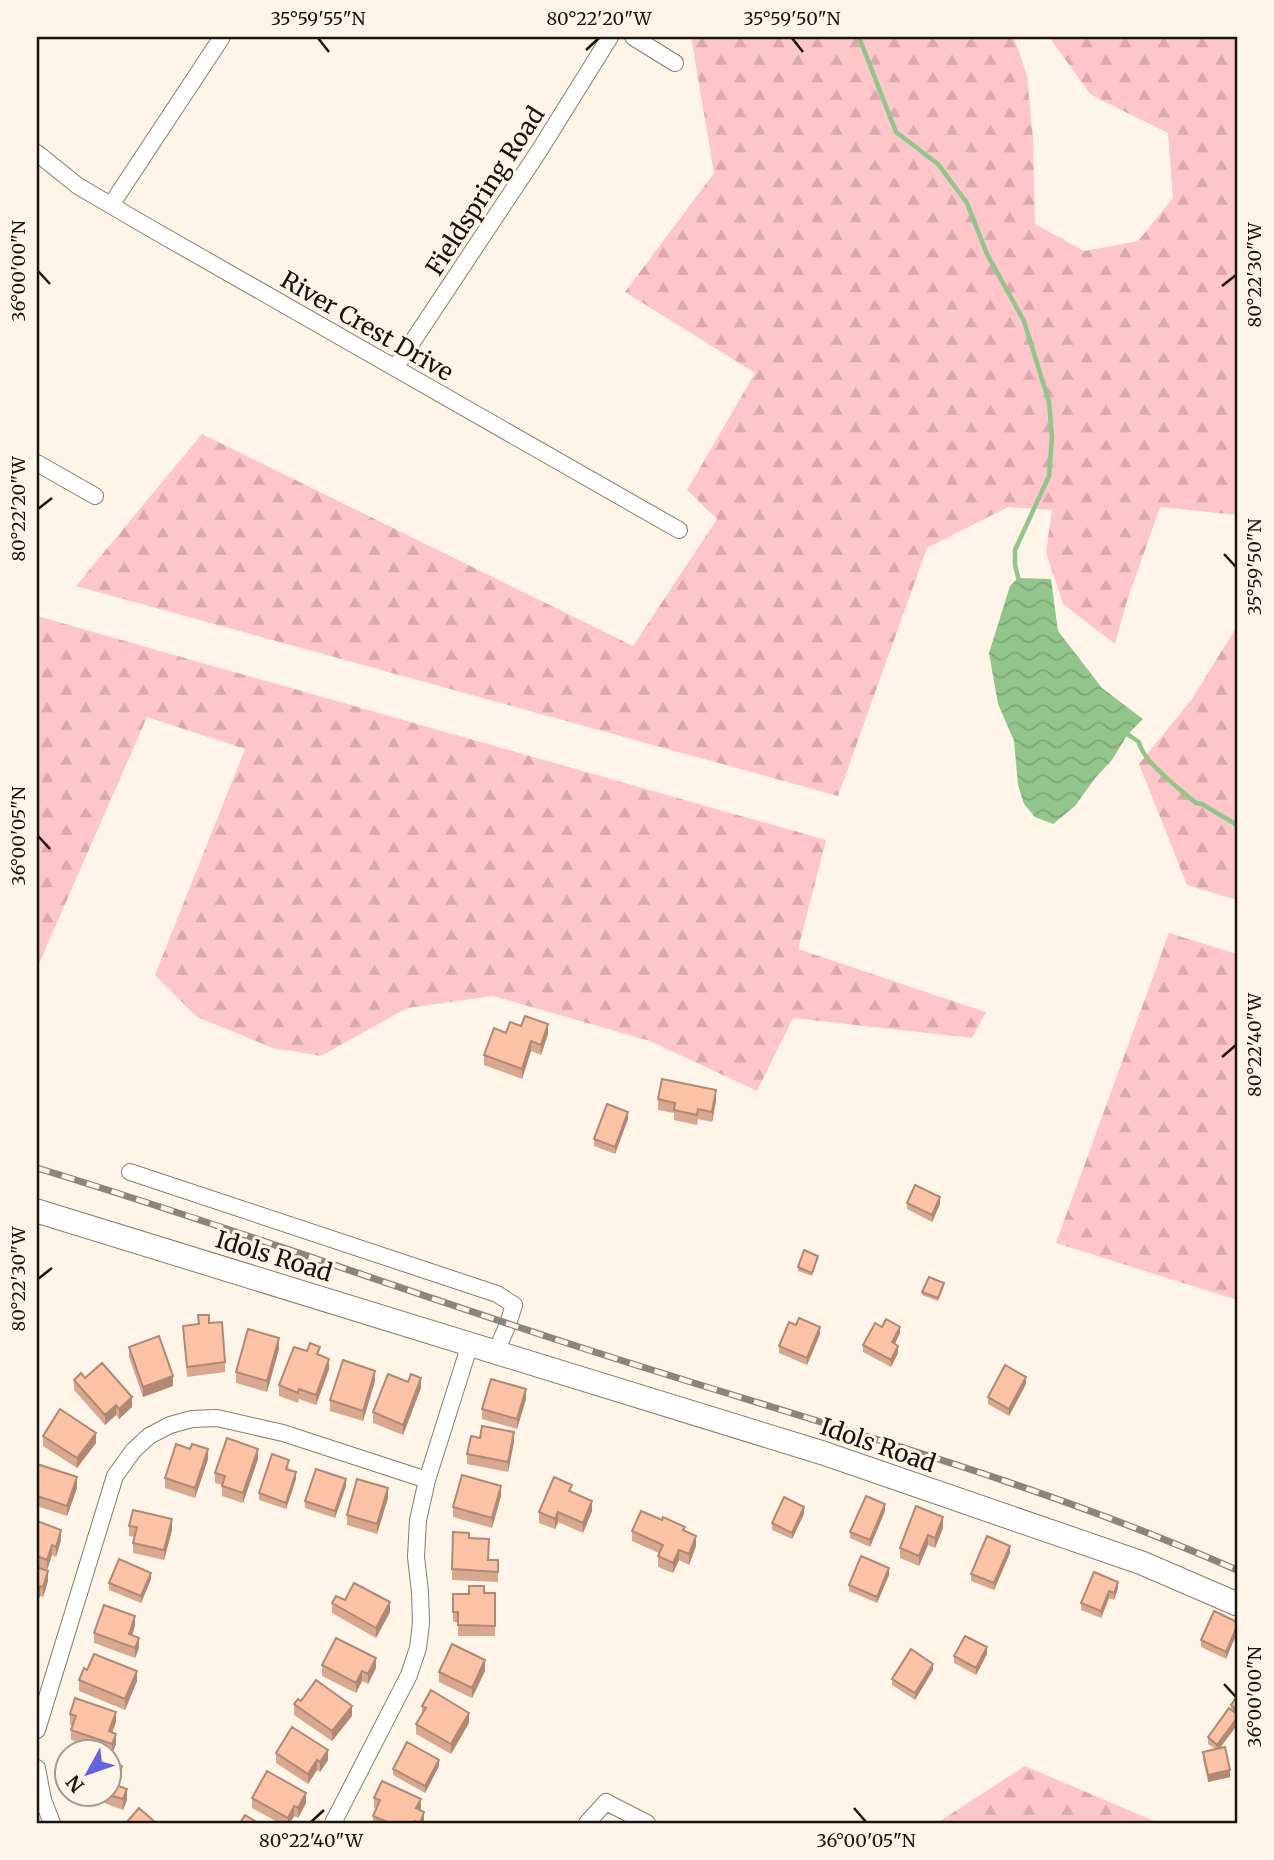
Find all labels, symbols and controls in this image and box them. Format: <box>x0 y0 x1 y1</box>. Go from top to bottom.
text: 35°59'55"N <box>271 7 365 30</box>
text: 80°22'20"W <box>546 7 653 30</box>
text: 35°59'50"N <box>744 7 840 30</box>
street label: Fieldspring Road <box>419 101 551 281</box>
text: 36°00'00"N <box>7 220 30 322</box>
text: 80°22'30"W <box>1243 221 1266 327</box>
street label: River Crest Drive <box>275 264 459 388</box>
text: 80°22'20"W <box>7 455 30 562</box>
text: 35°59'50"N <box>1243 519 1266 615</box>
text: 36°00'05"N <box>7 786 30 886</box>
text: 80°22'40"W <box>1243 992 1266 1097</box>
street label: Idols Road <box>212 1224 336 1288</box>
text: 80°22'30"W <box>7 1225 30 1331</box>
street label: Idols Road <box>816 1411 940 1479</box>
text: 36°00'00"N <box>1243 1646 1266 1748</box>
north arrow <box>52 1738 122 1808</box>
text: N <box>61 1770 89 1797</box>
text: 80°22'40"W <box>259 1829 364 1852</box>
text: 36°00'05"N <box>816 1829 916 1852</box>

